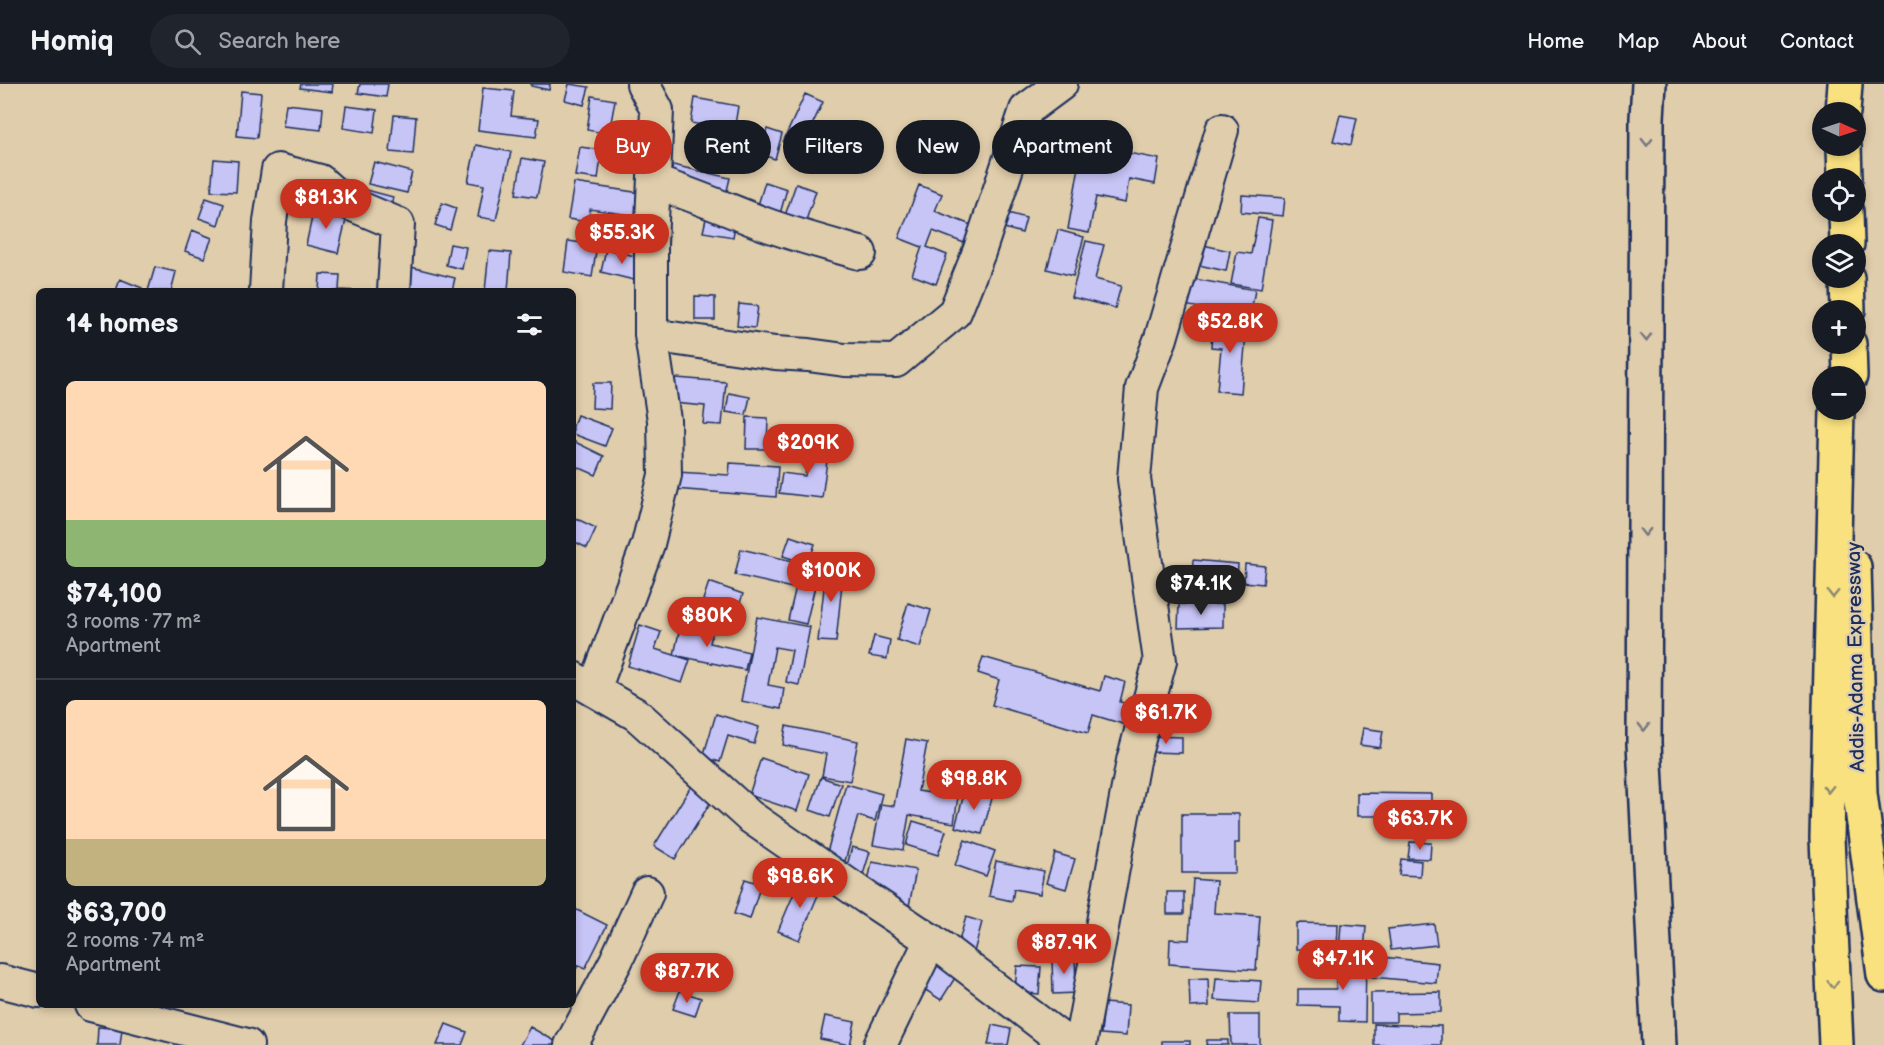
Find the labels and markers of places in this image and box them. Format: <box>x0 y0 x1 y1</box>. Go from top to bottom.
pin: $81.3K <box>277 179 375 230</box>
pin: $55.3K <box>573 214 671 265</box>
pin: $52.8K <box>1181 303 1279 354</box>
pin: $209K <box>766 424 850 475</box>
pin: $100K <box>789 552 873 603</box>
pin: $74.1K <box>1152 565 1250 616</box>
pin: $80K <box>671 597 743 648</box>
pin: $61.7K <box>1117 694 1215 745</box>
pin: $98.8K <box>925 760 1023 811</box>
pin: $63.7K <box>1371 800 1469 851</box>
pin: $98.6K <box>751 858 849 909</box>
pin: $87.9K <box>1015 924 1113 975</box>
pin: $47.1K <box>1294 940 1392 991</box>
pin: $87.7K <box>638 953 736 1004</box>

